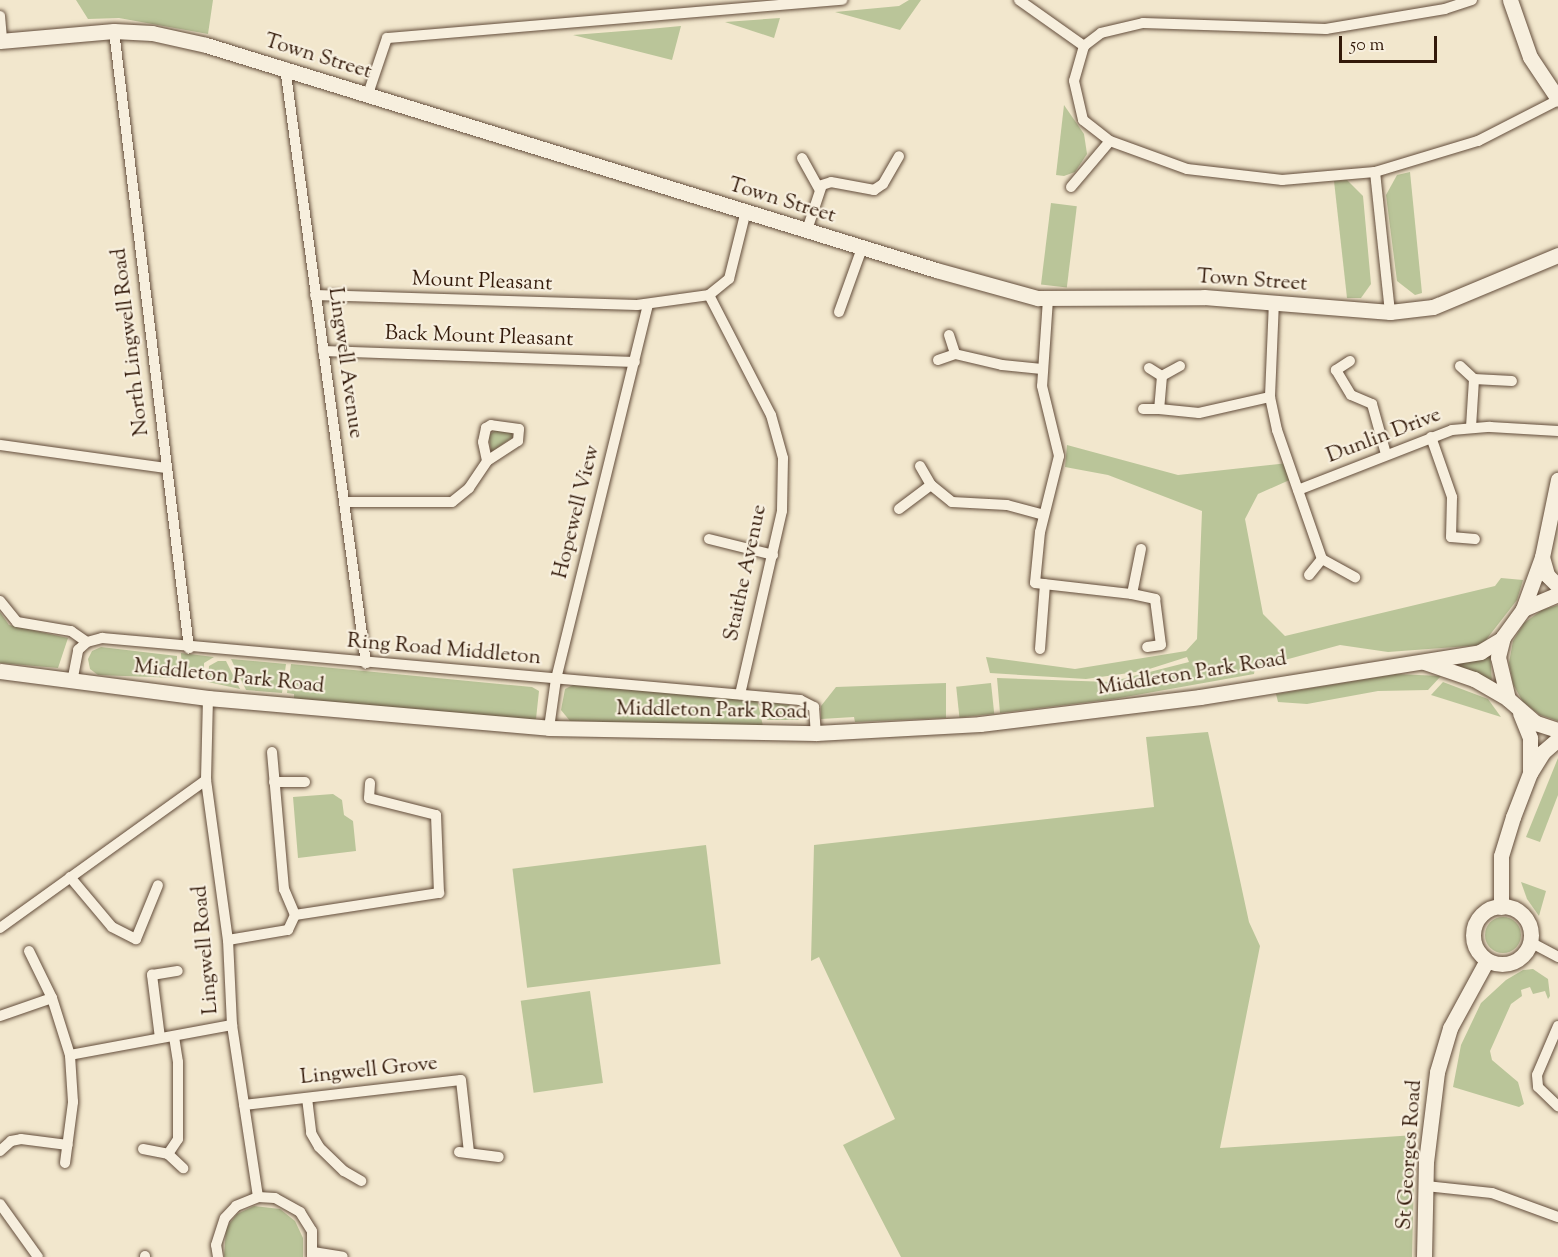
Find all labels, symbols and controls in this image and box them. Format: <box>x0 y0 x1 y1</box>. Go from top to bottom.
scale bar <box>1342 24 1440 62</box>
street label: Town Street <box>261 29 375 85</box>
text: 50 m <box>1350 33 1384 59</box>
street label: Town Street <box>725 173 839 229</box>
street label: North Lingwell Road <box>107 247 155 437</box>
street label: Town Street <box>1196 265 1308 297</box>
street label: Mount Pleasant <box>411 267 553 297</box>
street label: Lingwell Avenue <box>322 286 368 440</box>
street label: Back Mount Pleasant <box>384 321 574 353</box>
street label: Dunlin Drive <box>1323 403 1445 469</box>
street label: Hopewell View <box>548 443 606 581</box>
street label: Staithe Avenue <box>719 502 773 644</box>
street label: Ring Road Middleton <box>346 629 542 671</box>
street label: Middleton Park Road <box>1096 647 1288 701</box>
street label: Middleton Park Road <box>133 654 325 700</box>
street label: Middleton Park Road <box>616 697 808 725</box>
street label: Lingwell Road <box>188 885 224 1015</box>
street label: Lingwell Grove <box>299 1051 439 1091</box>
street label: St Georges Road <box>1392 1079 1428 1231</box>

